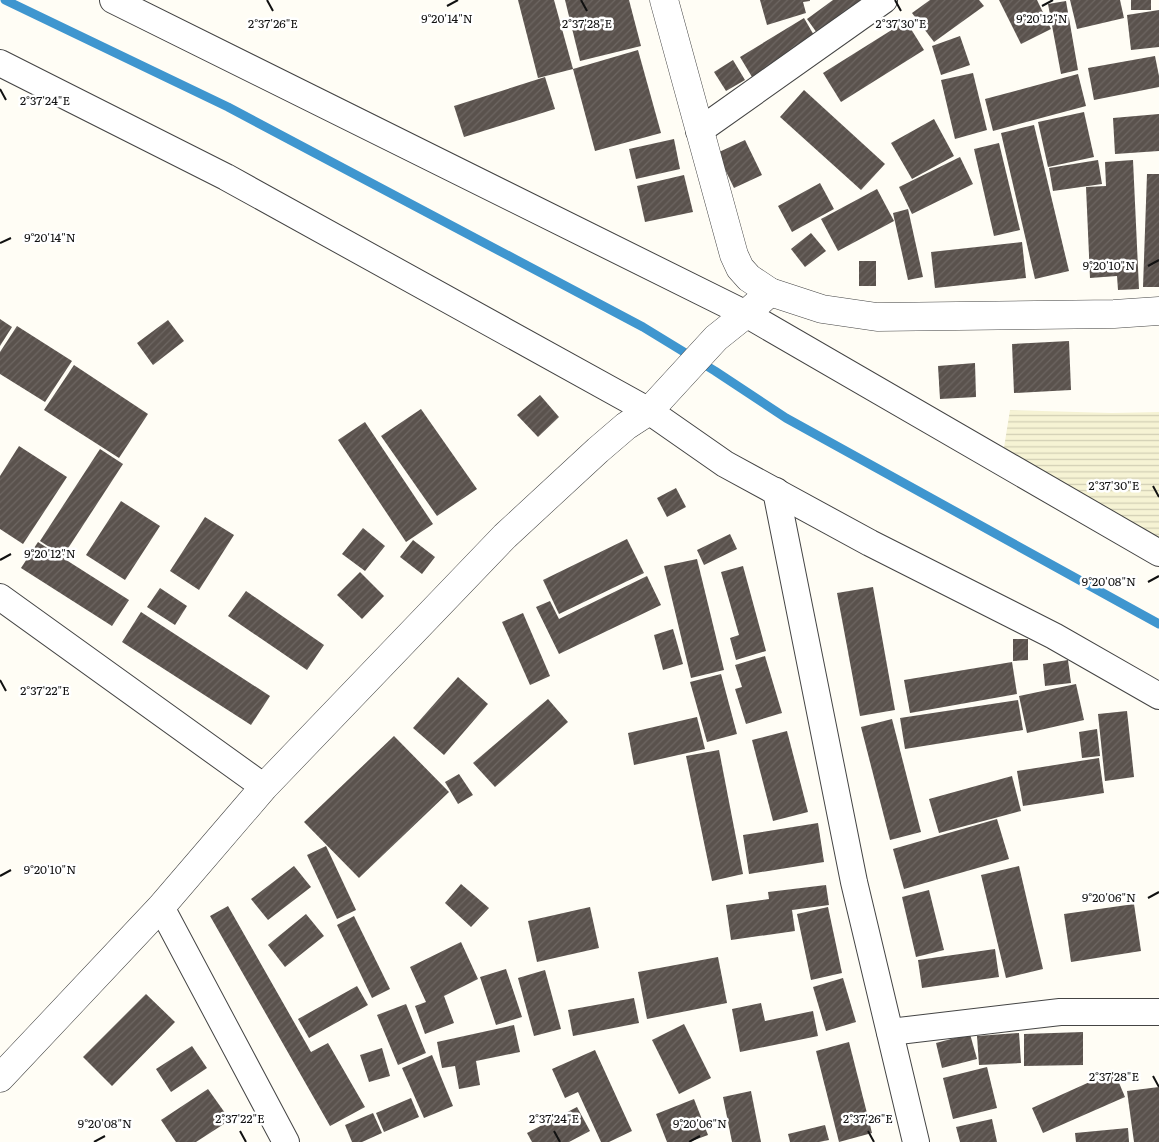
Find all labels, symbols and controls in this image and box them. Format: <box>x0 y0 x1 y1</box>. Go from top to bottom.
text: 9°20'14"N <box>421 9 473 27</box>
text: 9°20'12"N <box>1016 9 1068 27</box>
text: 2°37'26"E <box>248 14 298 32</box>
text: 2°37'28"E <box>562 14 612 32</box>
text: 2°37'30"E <box>876 14 927 32</box>
text: 2°37'24"E <box>20 91 70 109</box>
text: 9°20'14"N <box>24 228 76 246</box>
text: 9°20'10"N <box>1083 256 1135 274</box>
text: 2°37'30"E <box>1089 476 1140 494</box>
text: 9°20'12"N <box>24 544 76 562</box>
text: 9°20'08"N <box>1082 572 1136 590</box>
text: 2°37'22"E <box>20 681 70 699</box>
text: 9°20'10"N <box>24 860 76 878</box>
text: 9°20'06"N <box>1082 888 1136 906</box>
text: 2°37'28"E <box>1089 1067 1139 1085</box>
text: 2°37'22"E <box>215 1109 265 1127</box>
text: 2°37'24"E <box>529 1109 579 1127</box>
text: 2°37'26"E <box>843 1109 893 1127</box>
text: 9°20'08"N <box>78 1114 132 1132</box>
text: 9°20'06"N <box>673 1114 727 1132</box>

